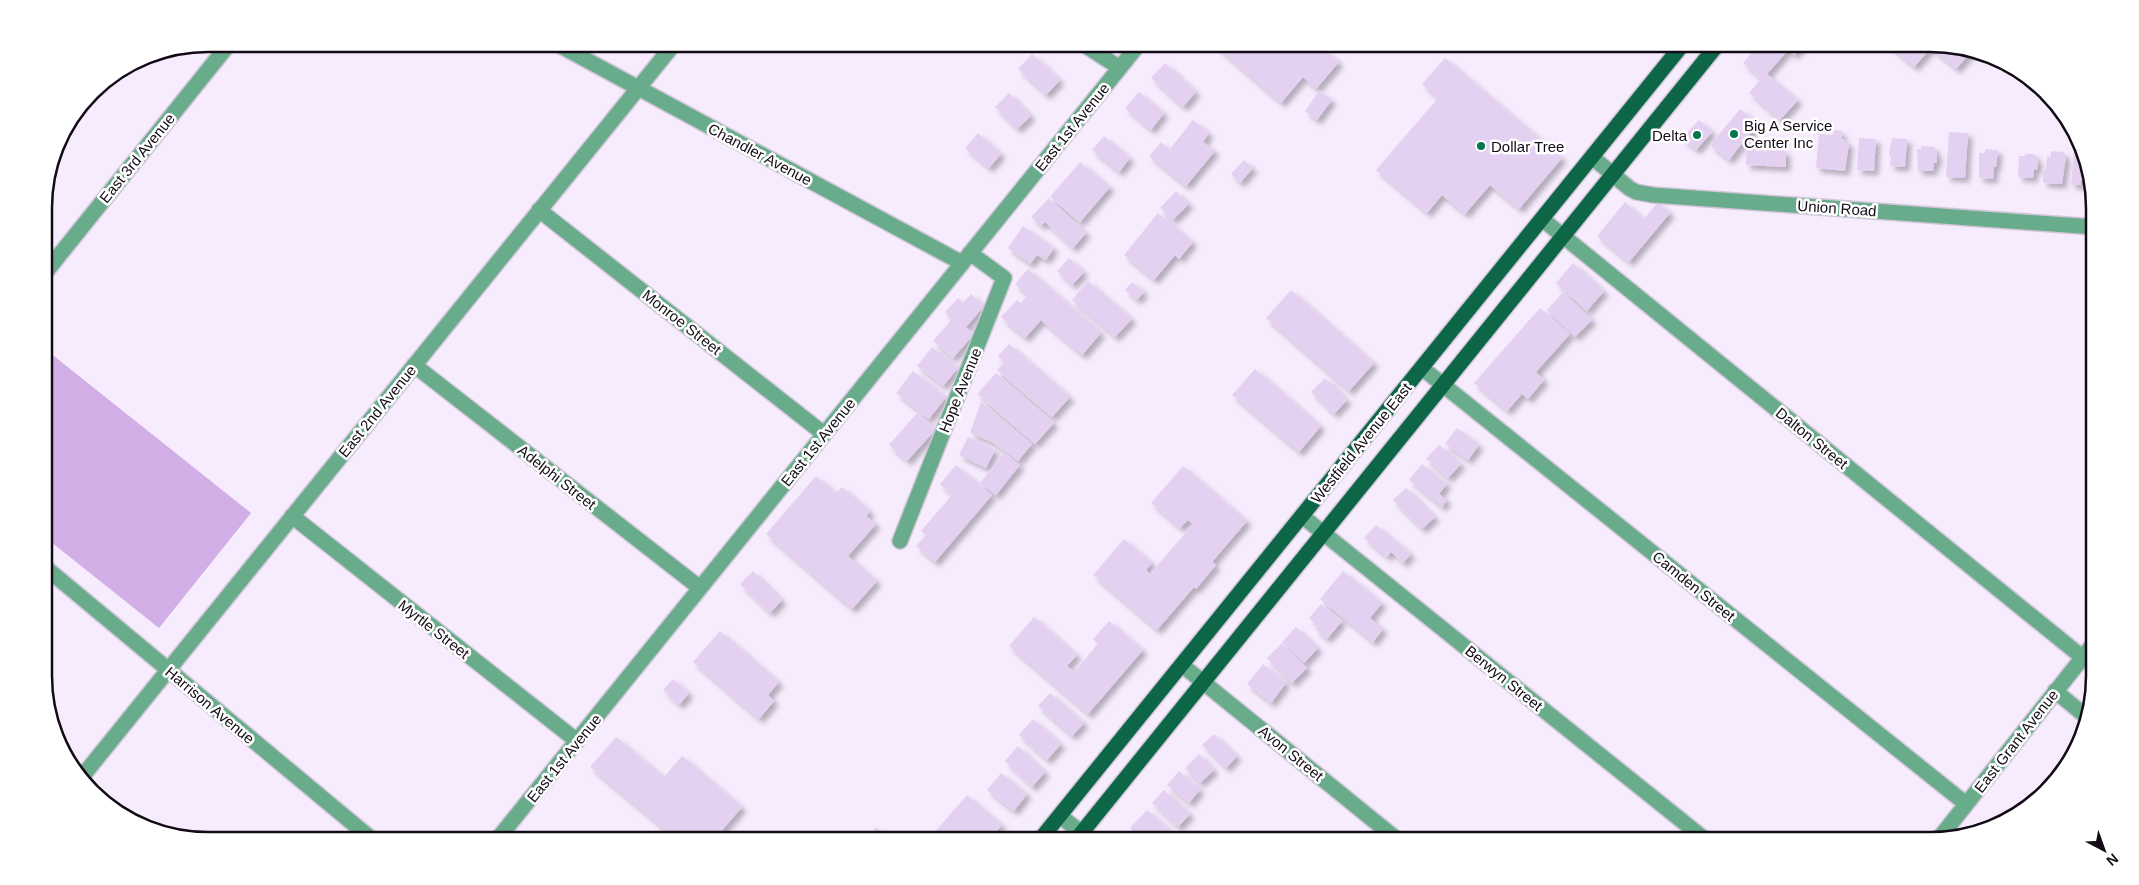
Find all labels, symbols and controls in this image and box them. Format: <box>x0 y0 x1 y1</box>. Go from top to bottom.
street label: East 1st Avenue <box>1031 80 1113 174</box>
street label: East 3rd Avenue <box>96 110 178 206</box>
place label: Big A Service Center Inc <box>1744 117 1832 151</box>
street label: Chandler Avenue <box>705 120 815 188</box>
place label: Delta <box>1652 127 1688 144</box>
marker: Big A Service Center Inc <box>1728 128 1740 140</box>
marker: Delta <box>1691 129 1703 141</box>
place label: Dollar Tree <box>1491 138 1564 155</box>
marker: Dollar Tree <box>1475 140 1487 152</box>
street label: Union Road <box>1797 197 1877 219</box>
street label: Monroe Street <box>639 286 725 358</box>
street label: Hope Avenue <box>935 345 985 435</box>
street label: East 2nd Avenue <box>335 362 419 460</box>
street label: Westfield Avenue East <box>1307 379 1415 506</box>
street label: East 1st Avenue <box>777 395 859 489</box>
street label: Dalton Street <box>1773 404 1852 473</box>
street label: Adelphi Street <box>515 441 600 513</box>
street label: Camden Street <box>1649 548 1739 625</box>
street label: Myrtle Street <box>395 596 473 662</box>
street label: Berwyn Street <box>1462 642 1547 715</box>
street label: Harrison Avenue <box>162 663 258 747</box>
street label: East Grant Avenue <box>1971 686 2061 796</box>
street label: East 1st Avenue <box>523 711 605 805</box>
street label: Avon Street <box>1255 722 1327 785</box>
north arrow <box>2079 825 2129 875</box>
text: N <box>2103 850 2122 869</box>

